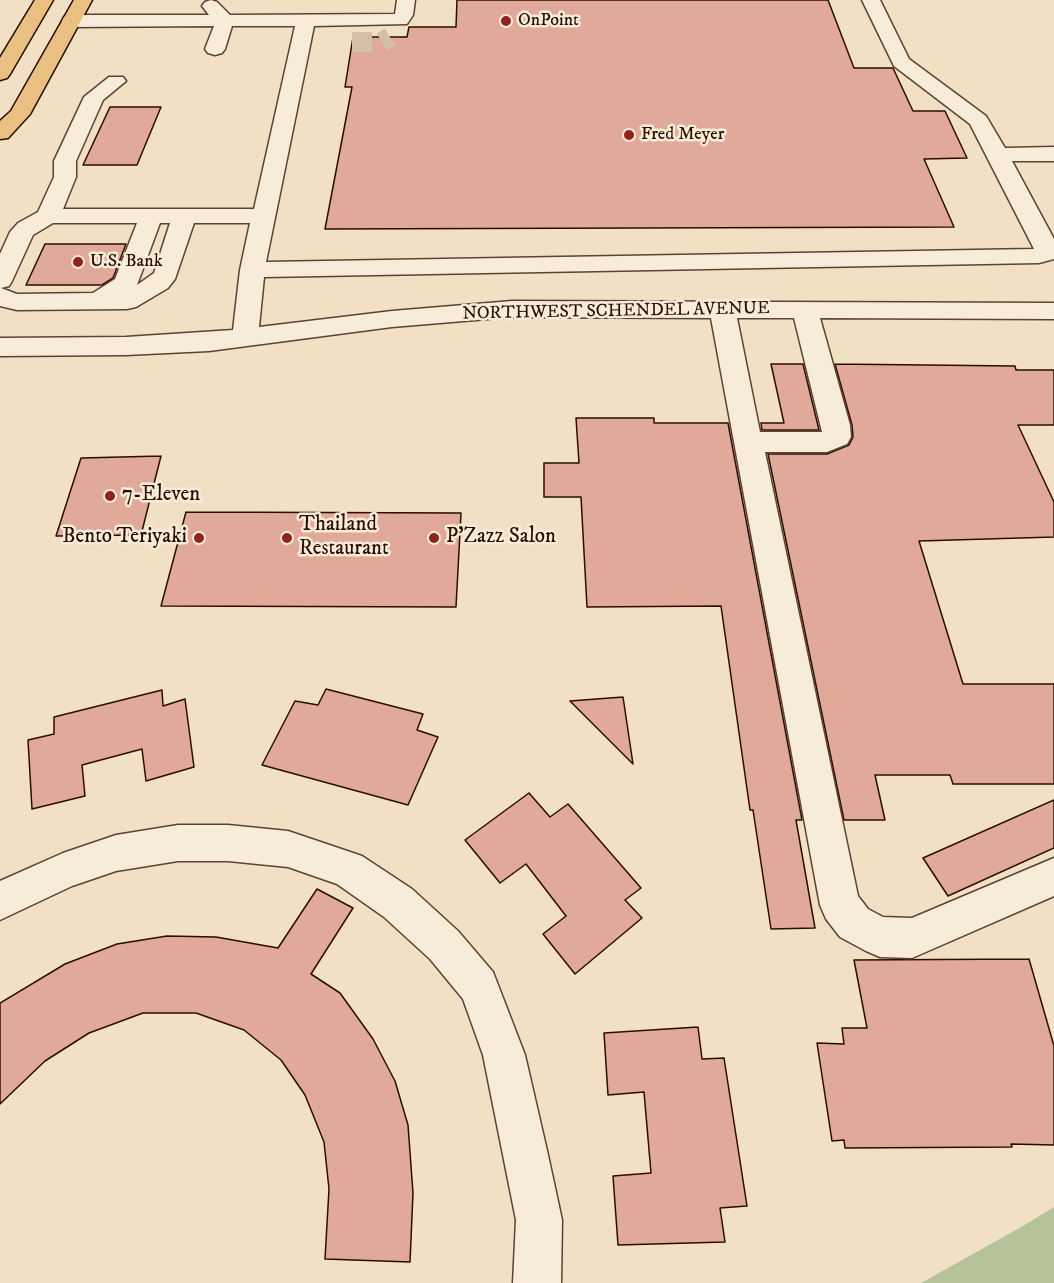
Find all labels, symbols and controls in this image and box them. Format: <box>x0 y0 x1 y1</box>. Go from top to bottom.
place label: OnPoint <box>518 10 579 32</box>
marker: OnPoint <box>499 14 513 28</box>
place label: Fred Meyer <box>641 124 724 146</box>
marker: Fred Meyer <box>622 128 636 142</box>
place label: U.S. Bank <box>90 251 163 273</box>
marker: U.S. Bank <box>71 255 85 269</box>
street label: NORTHWEST SCHENDEL AVENUE <box>462 299 770 325</box>
place label: 7-Eleven <box>122 483 200 509</box>
marker: 7-Eleven <box>103 489 117 503</box>
place label: Thailand Restaurant <box>299 513 389 563</box>
place label: Bento Teriyaki <box>62 525 187 551</box>
place label: P'Zazz Salon <box>446 525 556 551</box>
marker: Bento Teriyaki <box>192 531 206 545</box>
marker: Thailand Restaurant <box>280 531 294 545</box>
marker: P'Zazz Salon <box>427 531 441 545</box>

